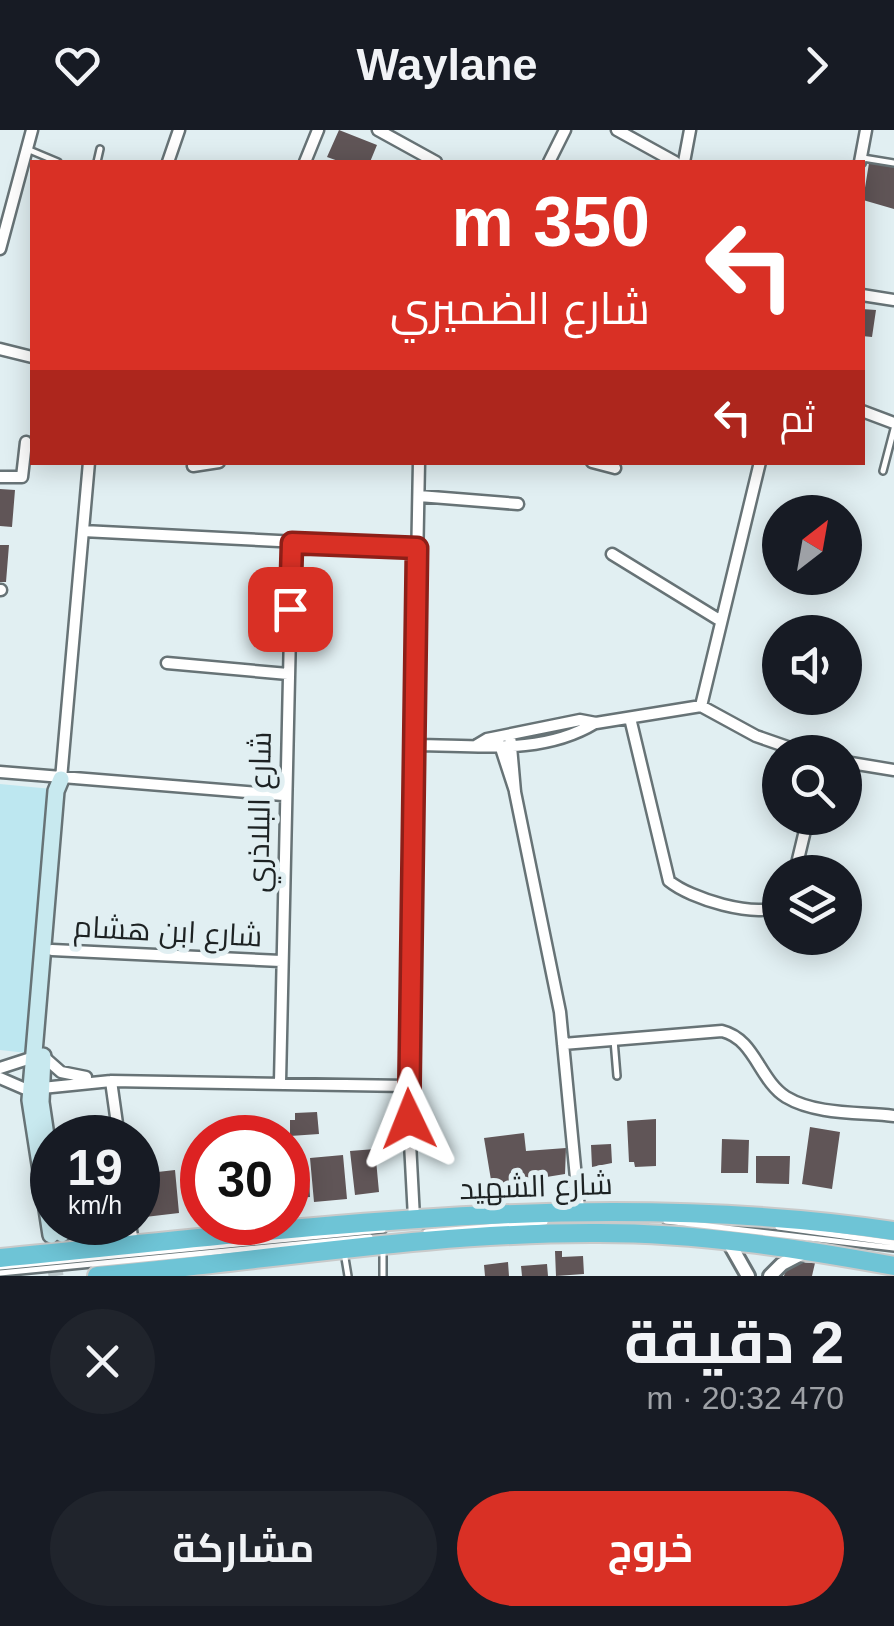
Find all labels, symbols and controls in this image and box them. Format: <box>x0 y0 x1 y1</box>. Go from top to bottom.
icon: heart <box>50 38 105 93</box>
icon: forward <box>789 38 844 93</box>
text: Waylane <box>357 39 537 90</box>
text: 350 m <box>452 183 650 261</box>
icon: left <box>685 200 815 330</box>
text: شارع الضميري <box>390 283 650 334</box>
icon: left <box>705 390 760 445</box>
text: ثم <box>780 398 815 440</box>
north arrow <box>762 495 862 595</box>
map controls <box>762 495 862 955</box>
pin <box>248 567 333 652</box>
icon: arrive <box>263 582 318 637</box>
button: sound <box>762 615 862 715</box>
street label: شارع البلاذري <box>241 731 284 893</box>
button: search <box>762 735 862 835</box>
button: layers <box>762 855 862 955</box>
street label: شارع ابن هشام <box>72 910 263 956</box>
position arrow <box>357 1067 461 1171</box>
speed limit sign: 30 <box>180 1115 310 1245</box>
text: 19 <box>67 1140 123 1196</box>
street label: شارع الشهيد <box>459 1167 613 1209</box>
text: km/h <box>68 1191 122 1219</box>
button: close <box>50 1309 155 1414</box>
text: 2 دقيقة <box>624 1309 844 1376</box>
text: 470 m · 20:32 <box>647 1380 844 1416</box>
button: مشاركة <box>50 1491 437 1606</box>
button: خروج <box>457 1491 844 1606</box>

